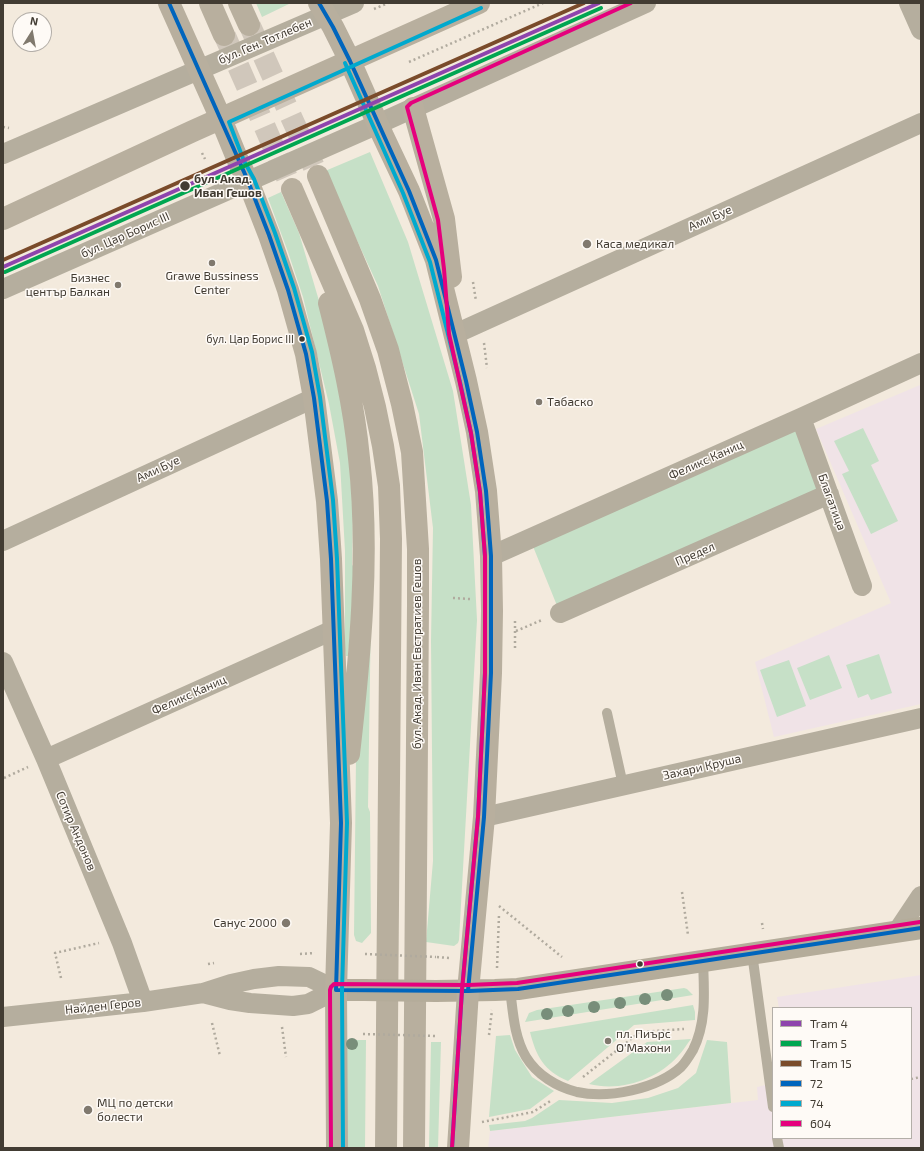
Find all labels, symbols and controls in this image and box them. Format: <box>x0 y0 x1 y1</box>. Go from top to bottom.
north arrow <box>12 12 52 52</box>
text: N <box>29 14 39 28</box>
street label: бул. Ген. Тотлебен <box>216 15 314 67</box>
place label: бул. Акад. Иван Гешов <box>194 172 262 200</box>
marker: бул. Акад. Иван Гешов <box>178 179 192 193</box>
street label: Ами Буе <box>686 202 734 234</box>
street label: бул. Цар Борис III <box>78 209 172 261</box>
place label: Каса медикал <box>596 237 674 251</box>
marker: Каса медикал <box>581 238 593 250</box>
marker: Grawe Bussiness Center <box>207 258 217 268</box>
place label: Grawe Bussiness Center <box>166 269 258 297</box>
place label: Бизнес център Балкан <box>26 271 110 299</box>
marker: Бизнес център Балкан <box>113 280 123 290</box>
place label: бул. Цар Борис ІІІ <box>206 332 294 346</box>
marker: бул. Цар Борис ІІІ <box>297 334 307 344</box>
place label: Табаско <box>547 395 593 409</box>
marker: Табаско <box>534 397 544 407</box>
street label: Феликс Каниц <box>666 437 746 483</box>
street label: Ами Буе <box>134 453 182 485</box>
street label: Благатица <box>815 472 849 532</box>
street label: Предел <box>673 539 717 569</box>
street label: бул. Акад. Иван Евстратиев Гешов <box>410 559 424 749</box>
street label: Феликс Каниц <box>149 672 229 718</box>
street label: Захари Круша <box>662 751 742 783</box>
street label: Сотир Андонов <box>53 789 99 873</box>
place label: Санус 2000 <box>213 916 277 930</box>
marker: Санус 2000 <box>280 917 292 929</box>
unlabelled marker <box>635 959 645 969</box>
street label: Найден Геров <box>64 995 142 1017</box>
legend <box>772 1007 912 1139</box>
text: Tram 4 <box>810 1016 848 1030</box>
place label: пл. Пиърс О'Махони <box>616 1027 671 1055</box>
marker: пл. Пиърс О'Махони <box>603 1036 613 1046</box>
text: Tram 5 <box>810 1036 847 1050</box>
text: Tram 15 <box>810 1056 852 1070</box>
text: 72 <box>810 1076 823 1090</box>
place label: МЦ по детски болести <box>97 1096 173 1124</box>
text: 74 <box>810 1096 824 1110</box>
marker: МЦ по детски болести <box>82 1104 94 1116</box>
text: 604 <box>810 1116 831 1130</box>

